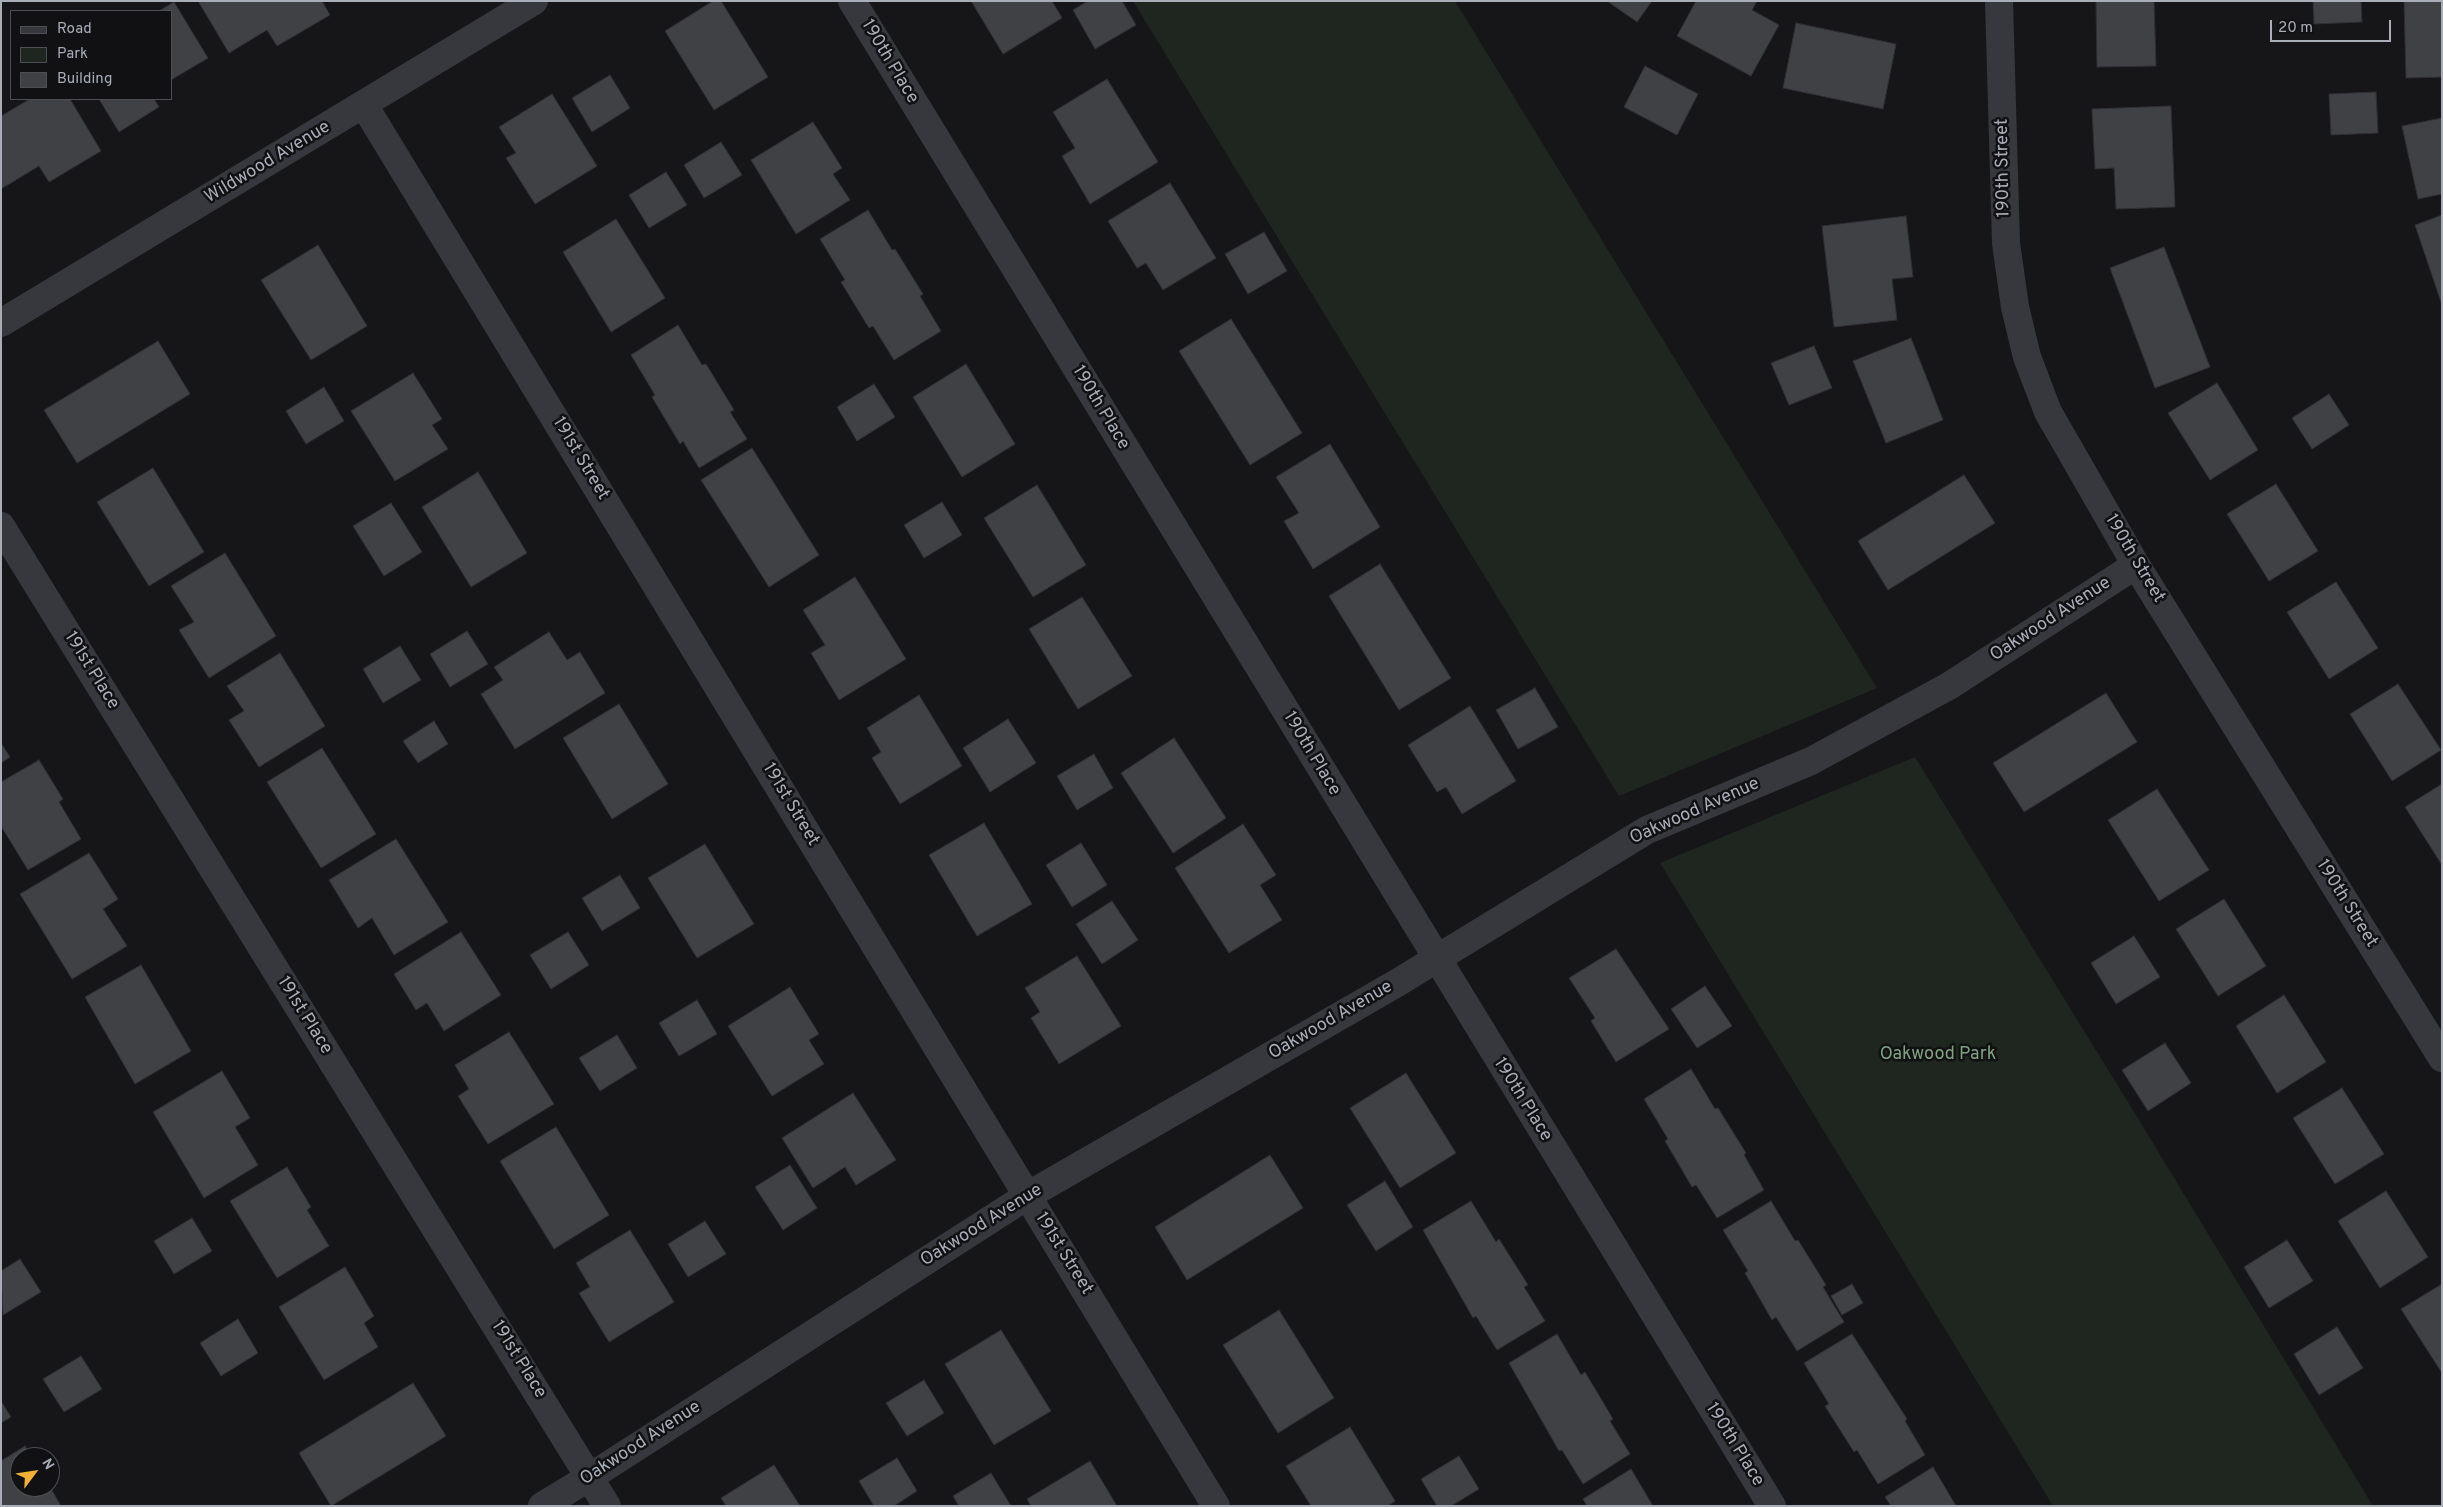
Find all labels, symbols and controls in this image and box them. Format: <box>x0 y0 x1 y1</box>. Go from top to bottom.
legend <box>10 10 172 100</box>
scale bar <box>2273 10 2394 42</box>
street label: 190th Place <box>855 16 923 108</box>
text: 20 m <box>2278 19 2313 38</box>
text: Road <box>57 20 92 39</box>
text: Park <box>57 45 88 64</box>
text: Building <box>57 70 112 89</box>
street label: Wildwood Avenue <box>201 117 335 209</box>
street label: 190th Street <box>1992 118 2016 218</box>
street label: 190th Place <box>1066 362 1134 454</box>
street label: 191st Street <box>547 414 613 504</box>
street label: 190th Street <box>2099 511 2169 607</box>
street label: Oakwood Avenue <box>1987 573 2115 667</box>
street label: 191st Place <box>59 628 123 714</box>
street label: 190th Place <box>1277 708 1345 800</box>
street label: 191st Street <box>757 760 823 850</box>
street label: Oakwood Avenue <box>1627 774 1763 850</box>
street label: 190th Street <box>2311 856 2381 952</box>
street label: 191st Place <box>272 973 336 1059</box>
street label: Oakwood Avenue <box>1265 977 1397 1065</box>
park label: Oakwood Park <box>1880 1044 1996 1066</box>
street label: 190th Place <box>1488 1054 1556 1146</box>
street label: Oakwood Avenue <box>917 1180 1047 1272</box>
street label: 191st Street <box>1029 1209 1097 1299</box>
street label: 191st Place <box>486 1317 550 1403</box>
street label: Oakwood Avenue <box>577 1397 705 1491</box>
street label: 190th Place <box>1700 1399 1768 1491</box>
north arrow <box>10 1447 60 1497</box>
text: N <box>38 1456 57 1473</box>

